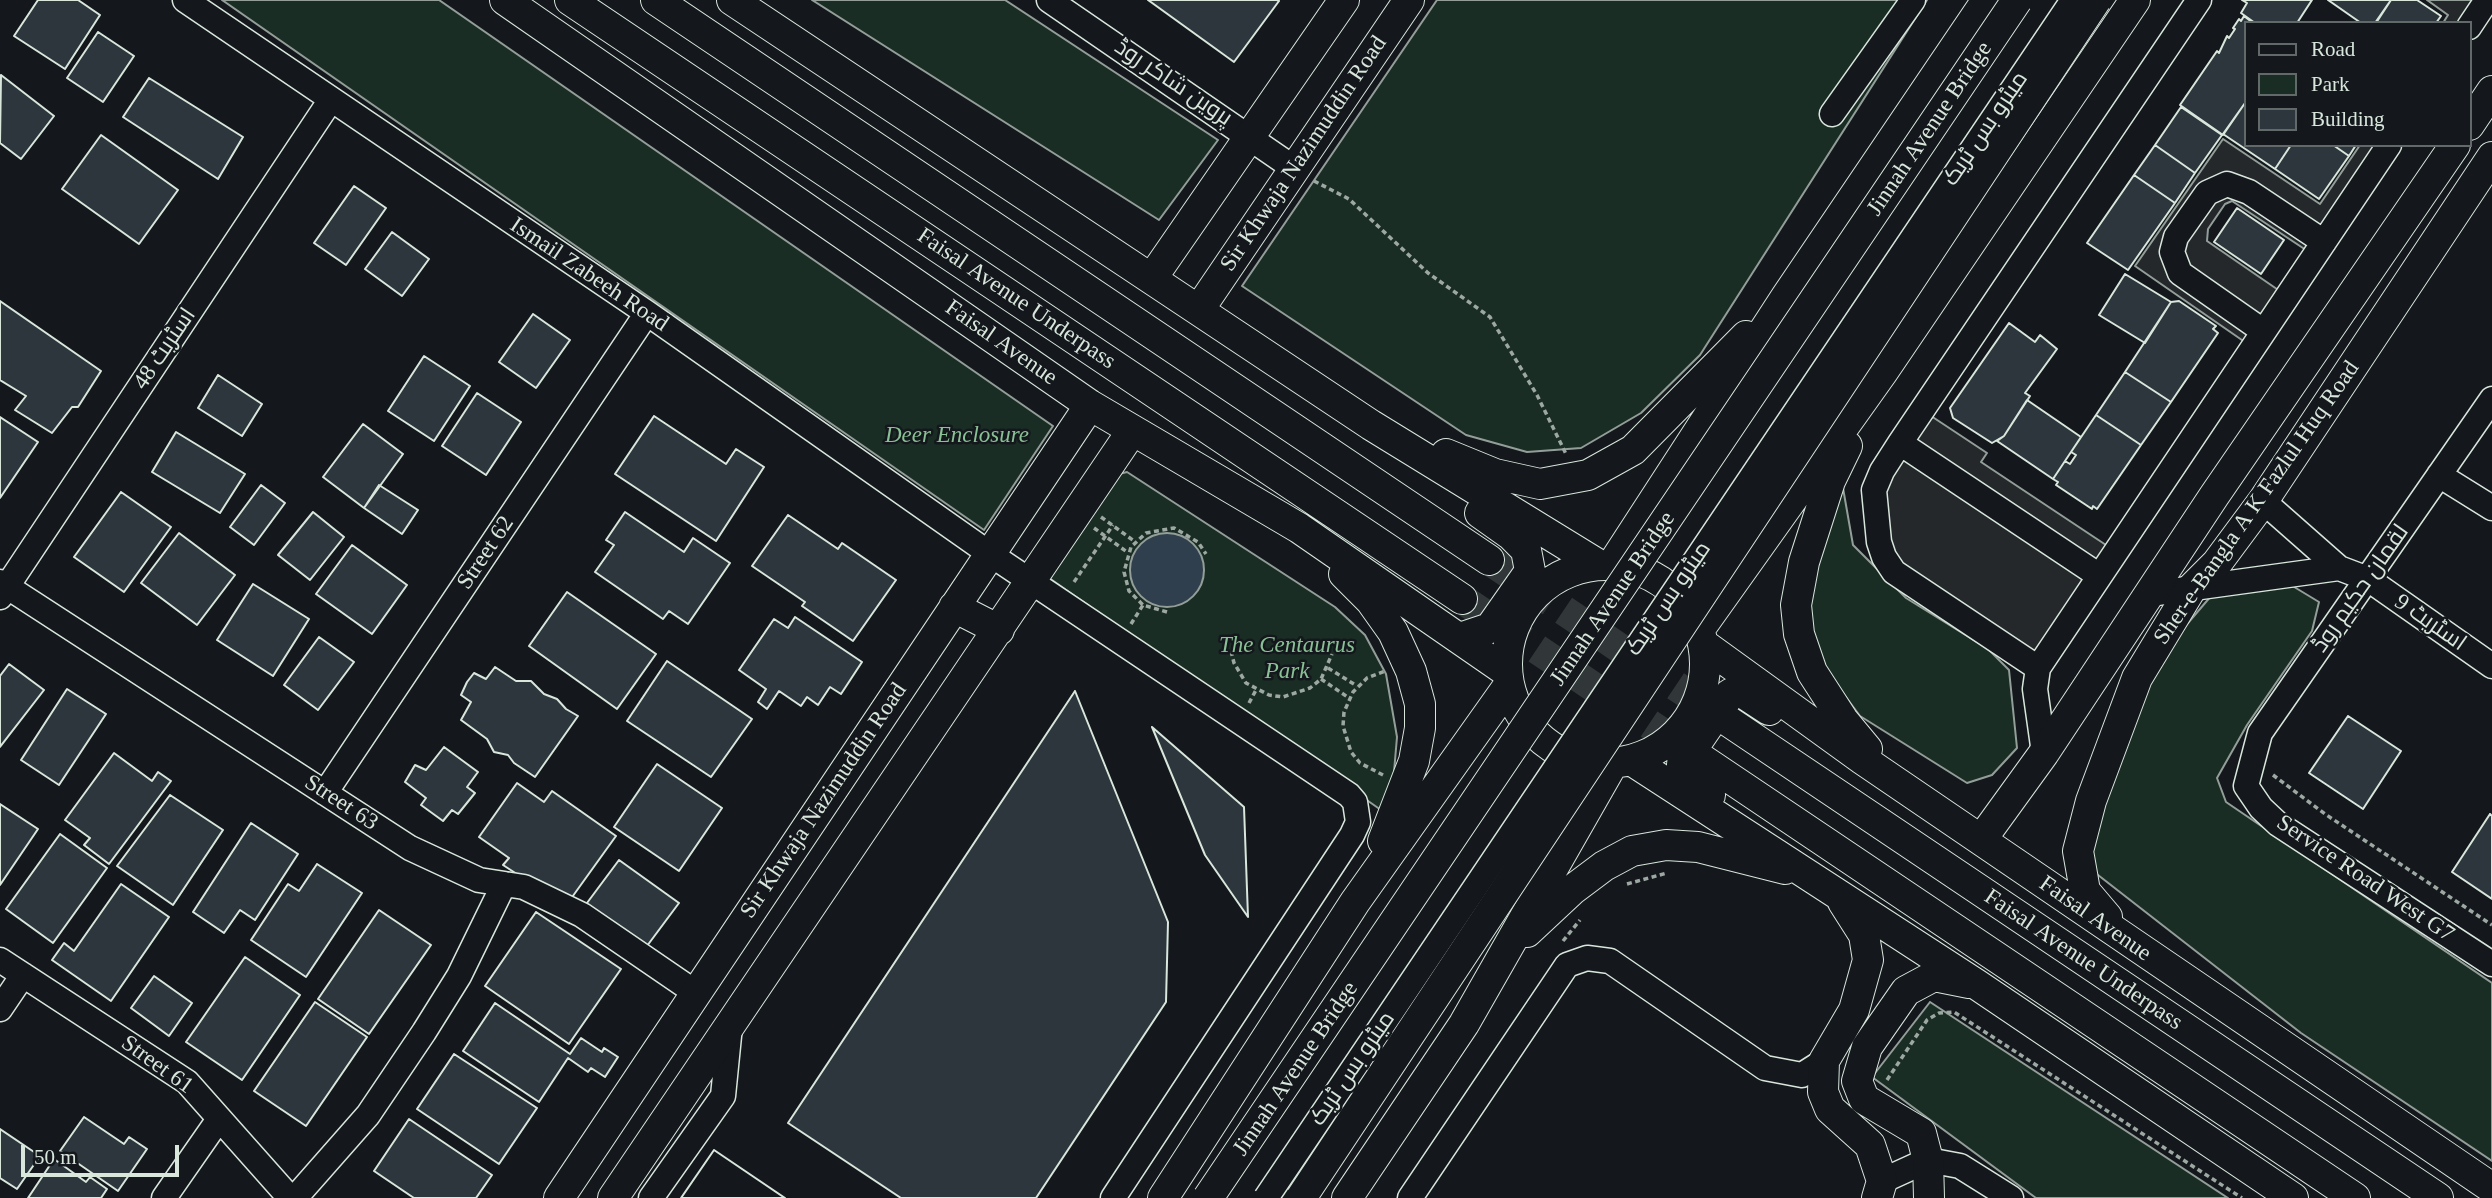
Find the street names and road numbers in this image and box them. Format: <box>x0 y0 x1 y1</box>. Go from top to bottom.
street label: Sir Khwaja Nazimuddin Road <box>1215 31 1393 277</box>
street label: پروین شاکر روڈ <box>1109 34 1237 132</box>
street label: Jinnah Avenue Bridge <box>1862 37 1998 221</box>
street label: میٹرو بس ٹریک <box>1938 67 2034 191</box>
street label: Ismail Zabeeh Road <box>505 212 673 338</box>
street label: Faisal Avenue Underpass <box>912 222 1120 376</box>
street label: Faisal Avenue <box>940 294 1062 392</box>
street label: اسٹریٹ 48 <box>128 303 202 395</box>
street label: Sher-e-Bangla A K Fazlul Huq Road <box>2148 356 2366 650</box>
street label: Jinnah Avenue Bridge <box>1545 507 1681 691</box>
street label: Street 62 <box>452 511 520 595</box>
street label: لقمان حکیم روڈ <box>2307 520 2415 658</box>
street label: میٹرو بس ٹریک <box>1621 537 1717 661</box>
street label: اسٹریٹ 9 <box>2389 588 2471 658</box>
street label: Sir Khwaja Nazimuddin Road <box>735 678 913 924</box>
street label: Street 63 <box>299 769 383 837</box>
street label: Service Road West G7 <box>2271 809 2459 949</box>
street label: Faisal Avenue <box>2034 870 2156 968</box>
street label: Faisal Avenue Underpass <box>1979 883 2187 1037</box>
street label: Jinnah Avenue Bridge <box>1228 977 1364 1161</box>
street label: میٹرو بس ٹریک <box>1305 1007 1401 1131</box>
street label: Street 61 <box>116 1030 198 1100</box>

